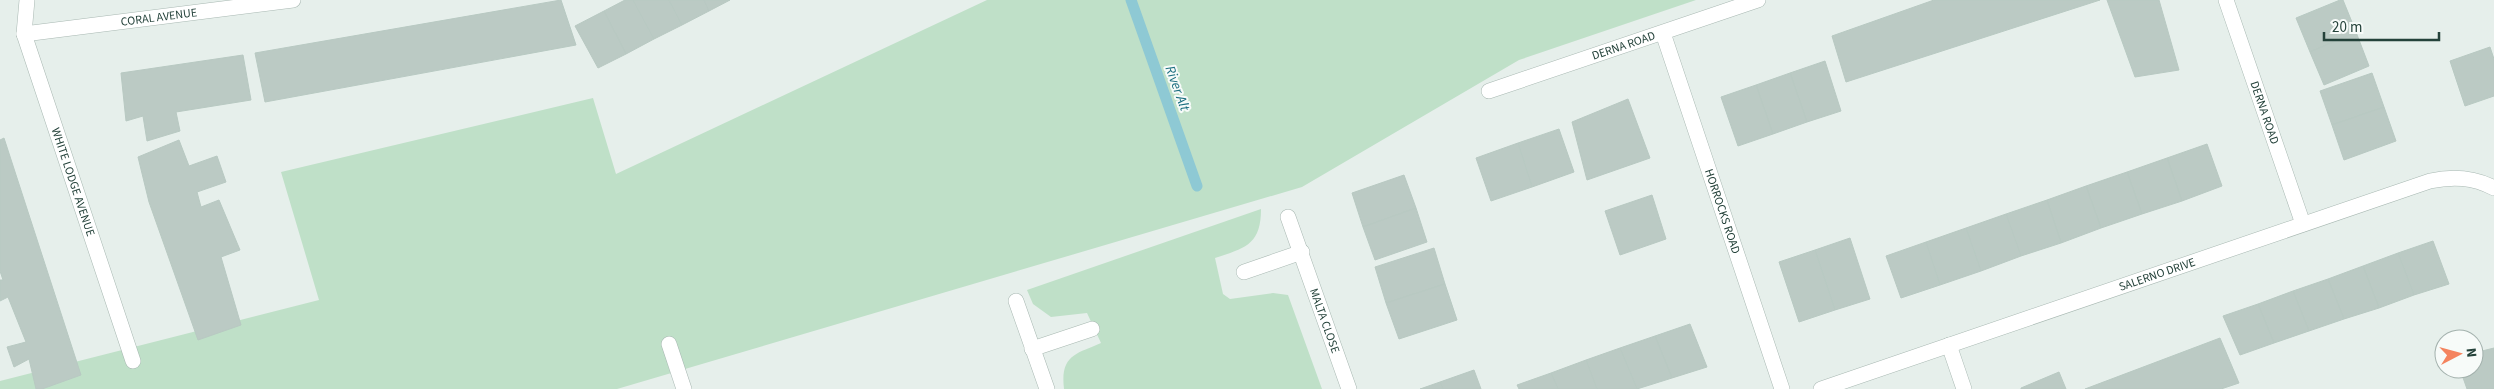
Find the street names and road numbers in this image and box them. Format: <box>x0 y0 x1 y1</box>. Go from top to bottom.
street label: CORAL AVENUE <box>120 4 198 31</box>
street label: DERNA ROAD <box>1590 27 1658 65</box>
street label: DERNA ROAD <box>2245 79 2283 147</box>
street label: WHITE LODGE AVENUE <box>47 126 99 238</box>
street label: HORROCKS ROAD <box>1700 167 1744 256</box>
street label: SALERNO DRIVE <box>2117 254 2198 296</box>
street label: MALTA CLOSE <box>1305 286 1344 356</box>

